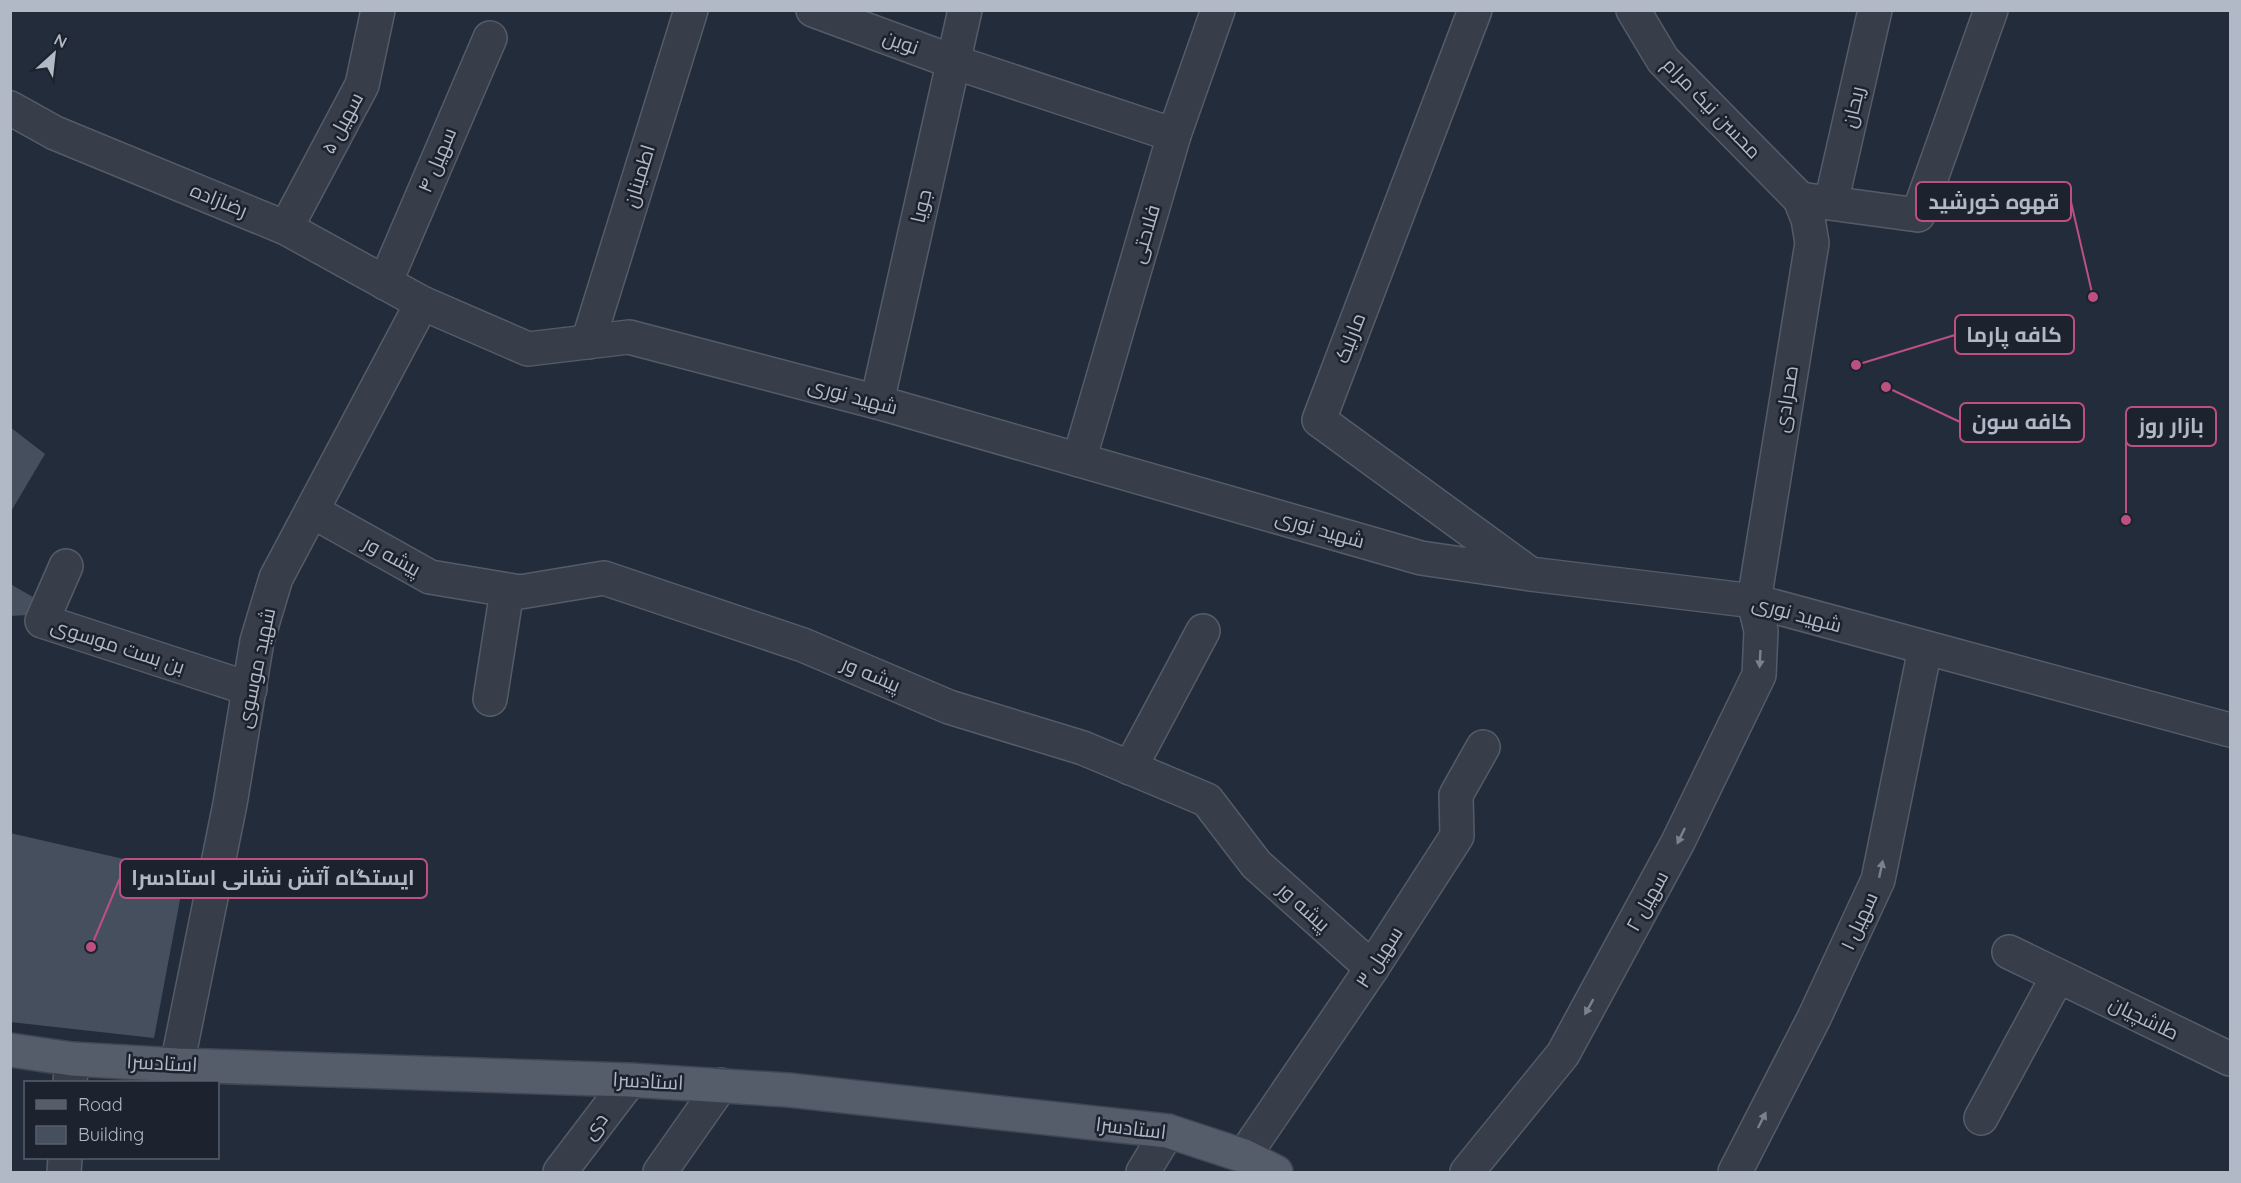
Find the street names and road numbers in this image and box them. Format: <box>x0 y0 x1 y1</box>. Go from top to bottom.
street label: نوین <box>880 24 922 60</box>
street label: محسن نیک مرام <box>1656 52 1767 165</box>
street label: ریحان <box>1836 84 1870 130</box>
street label: سهیل ۵ <box>315 88 369 158</box>
street label: سهیل ۴ <box>412 123 462 197</box>
street label: اطمینان <box>617 141 661 211</box>
street label: رضازاده <box>187 177 251 222</box>
street label: جویا <box>905 187 937 225</box>
street label: فلاحتی <box>1124 201 1166 267</box>
street label: مارلیک <box>1329 309 1370 366</box>
street label: صحرادی <box>1768 364 1804 434</box>
street label: شهید نوری <box>805 372 901 420</box>
street label: شهید نوری <box>1272 504 1368 554</box>
street label: پیشه ور <box>358 529 426 583</box>
street label: شهید نوری <box>1749 590 1845 638</box>
street label: شهید موسوی <box>231 606 281 730</box>
street label: بن بست موسوی <box>48 612 188 680</box>
street label: پیشه ور <box>837 650 905 698</box>
street label: سهیل ۲ <box>1620 866 1674 936</box>
street label: پیشه ور <box>1272 876 1336 938</box>
street label: سهیل ۱ <box>1834 888 1884 954</box>
street label: سهیل ۳ <box>1349 921 1409 993</box>
street label: طاشچیان <box>2105 990 2183 1046</box>
street label: استادسرا <box>126 1048 198 1077</box>
street label: استادسرا <box>612 1066 684 1095</box>
street label: دی <box>576 1107 614 1145</box>
street label: استادسرا <box>1094 1111 1168 1144</box>

